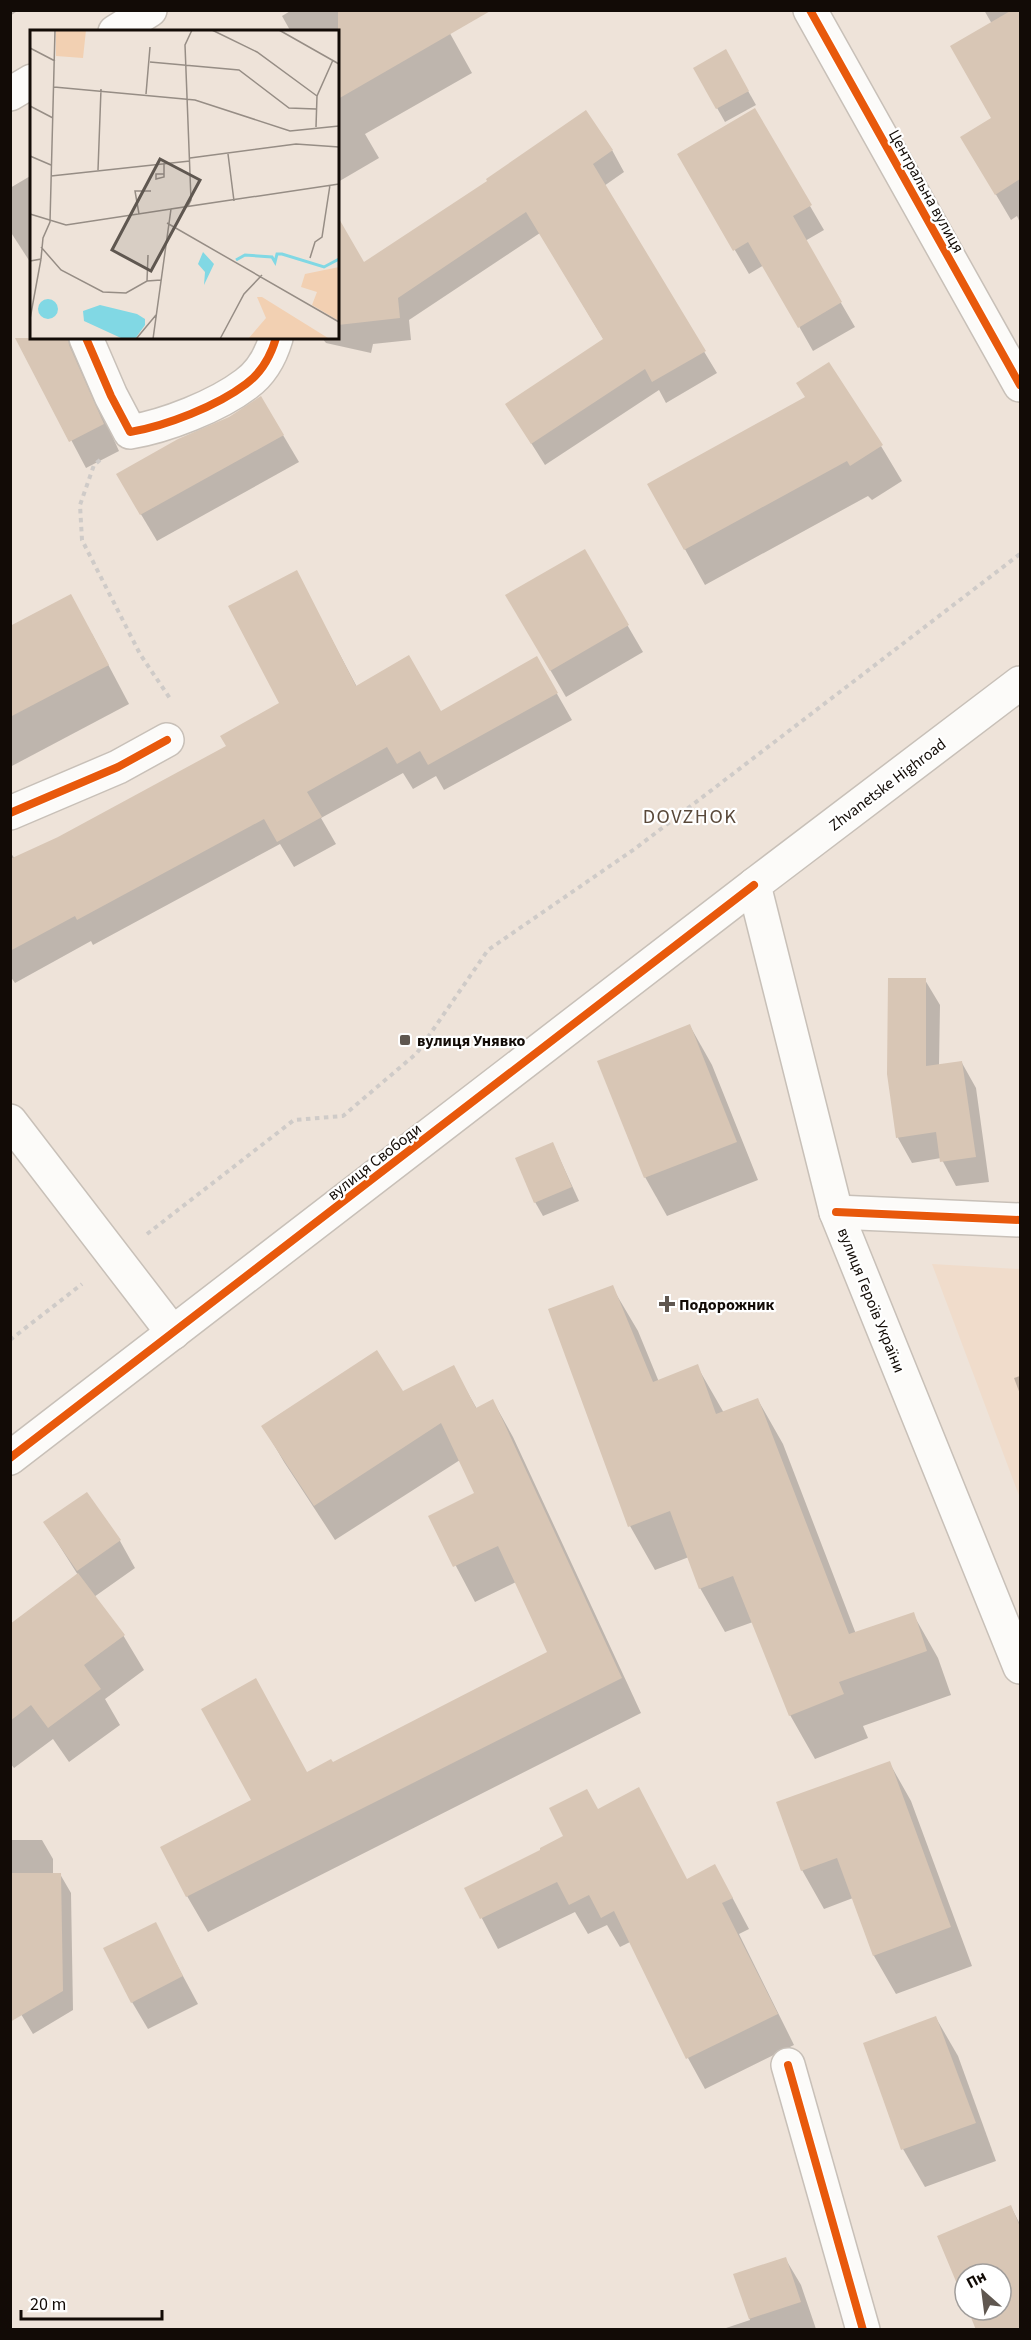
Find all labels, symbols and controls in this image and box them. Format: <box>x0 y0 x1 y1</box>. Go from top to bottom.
inset map <box>30 30 339 339</box>
street label: Центральна вулиця <box>883 126 969 257</box>
street label: Zhvanetske Highroad <box>824 733 951 836</box>
district label: DOVZHOK <box>643 803 737 831</box>
place label: вулиця Унявко <box>417 1030 526 1052</box>
marker: вулиця Унявко <box>398 1033 412 1047</box>
street label: вулиця Свободи <box>323 1118 426 1206</box>
street label: вулиця Героїв України <box>832 1225 910 1376</box>
place label: Подорожник <box>679 1294 775 1316</box>
marker: Подорожник <box>660 1297 674 1311</box>
north arrow <box>953 2262 1013 2322</box>
text: Пн <box>962 2265 990 2294</box>
scale bar <box>21 2283 162 2321</box>
text: 20 m <box>30 2292 66 2317</box>

